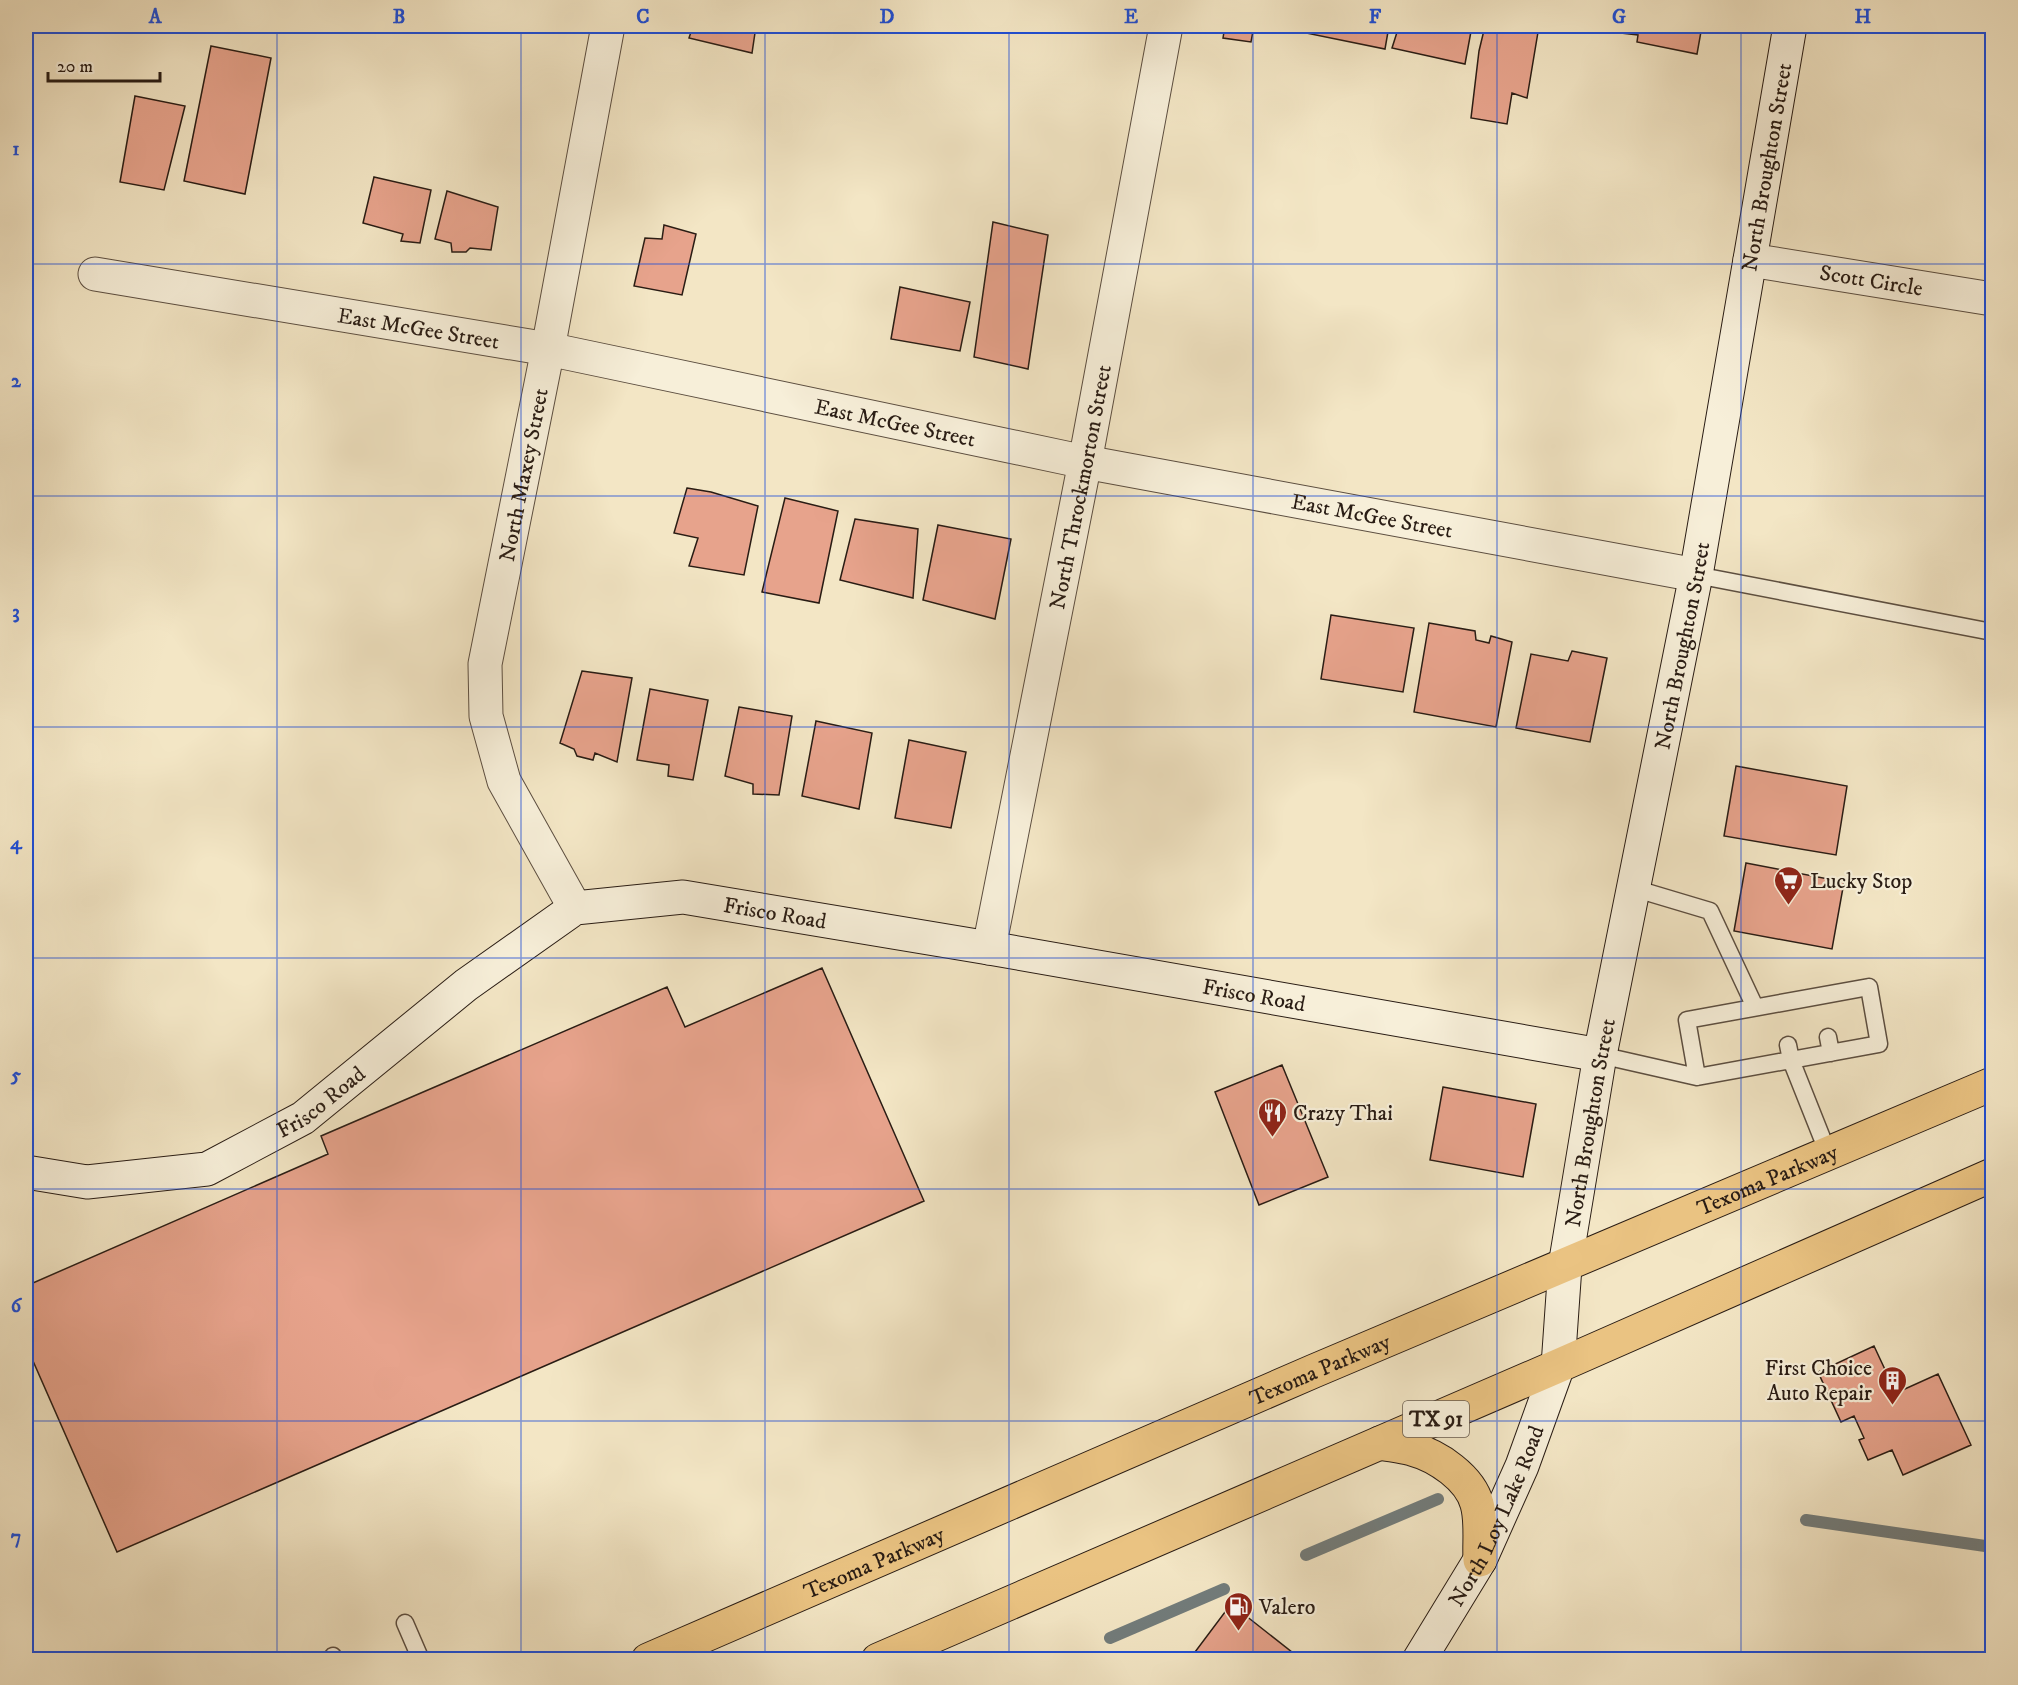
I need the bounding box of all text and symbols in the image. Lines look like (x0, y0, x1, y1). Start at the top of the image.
text: A (148, 5, 163, 30)
text: B (393, 5, 405, 30)
text: C (636, 5, 650, 30)
text: D (880, 5, 895, 30)
text: E (1124, 5, 1138, 30)
text: F (1369, 5, 1382, 30)
text: G (1612, 5, 1626, 30)
text: H (1855, 5, 1872, 30)
scale bar (48, 45, 160, 83)
text: 20 m (57, 56, 93, 78)
street label: North Broughton Street (1736, 61, 1798, 274)
text: 1 (12, 137, 20, 162)
street label: Scott Circle (1818, 259, 1925, 303)
street label: East McGee Street (335, 302, 501, 356)
street label: North Throckmorton Street (1044, 363, 1118, 612)
text: 2 (11, 369, 22, 394)
street label: North Maxey Street (494, 386, 555, 564)
street label: East McGee Street (812, 393, 978, 454)
street label: East McGee Street (1289, 488, 1455, 545)
street label: North Broughton Street (1649, 540, 1716, 752)
text: 3 (12, 600, 20, 625)
text: 4 (10, 831, 23, 856)
supermarket icon: Lucky Stop (1773, 864, 1805, 906)
place label: Lucky Stop (1810, 868, 1912, 895)
street label: Frisco Road (721, 892, 828, 936)
street label: Frisco Road (1200, 974, 1308, 1018)
street label: North Broughton Street (1560, 1016, 1622, 1229)
street label: Frisco Road (272, 1061, 371, 1145)
text: 5 (10, 1063, 21, 1088)
restaurant icon: Crazy Thai (1256, 1096, 1288, 1138)
place label: Crazy Thai (1293, 1100, 1393, 1127)
street label: Texoma Parkway (1693, 1139, 1843, 1222)
text: 6 (11, 1294, 23, 1319)
street label: Texoma Parkway (1246, 1328, 1395, 1412)
place label: First Choice Auto Repair (1765, 1355, 1873, 1407)
building icon: First Choice Auto Repair (1877, 1364, 1909, 1406)
road number: TX 91 (1403, 1401, 1469, 1437)
street label: North Loy Lake Road (1443, 1422, 1550, 1612)
street label: Texoma Parkway (800, 1521, 949, 1606)
text: 7 (11, 1525, 21, 1550)
fuel station icon: Valero (1222, 1590, 1254, 1632)
place label: Valero (1258, 1594, 1315, 1621)

